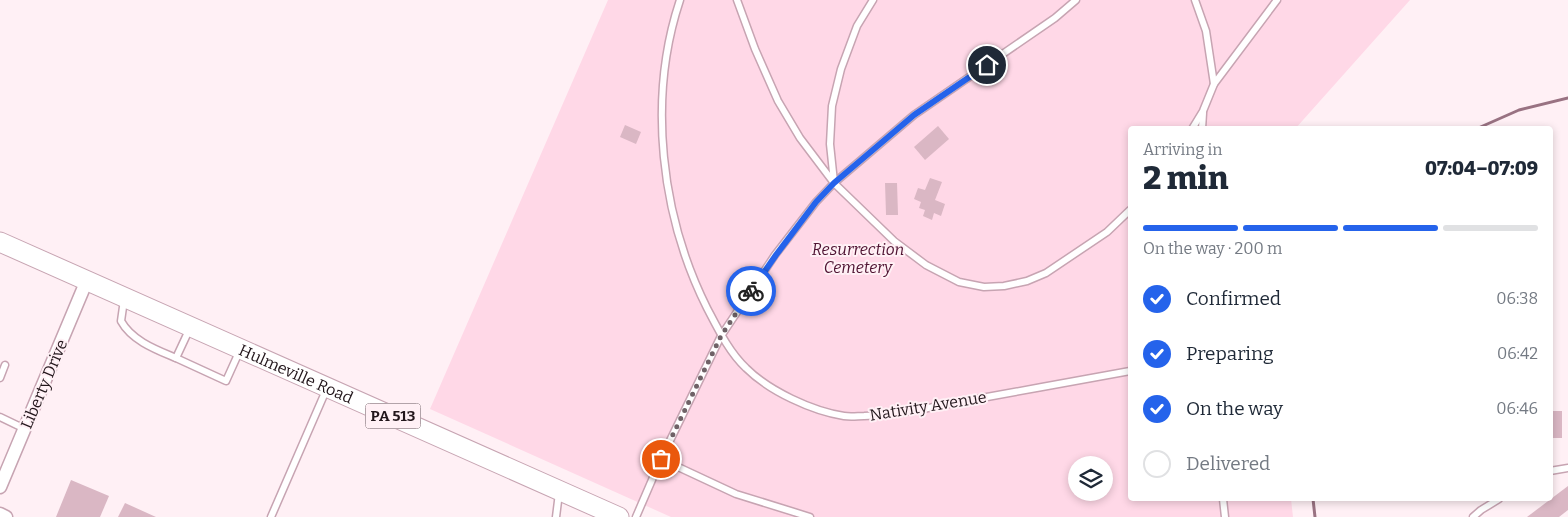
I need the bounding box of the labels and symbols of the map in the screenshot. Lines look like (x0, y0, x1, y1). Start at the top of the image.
pin (966, 44, 1008, 86)
park label: Resurrection Cemetery (812, 240, 904, 277)
courier (726, 266, 776, 316)
street label: Liberty Drive (17, 336, 71, 432)
street label: Hulmeville Road (236, 340, 357, 407)
street label: Nativity Avenue (868, 387, 988, 425)
road number: PA 513 (366, 404, 420, 428)
pin (640, 438, 682, 480)

